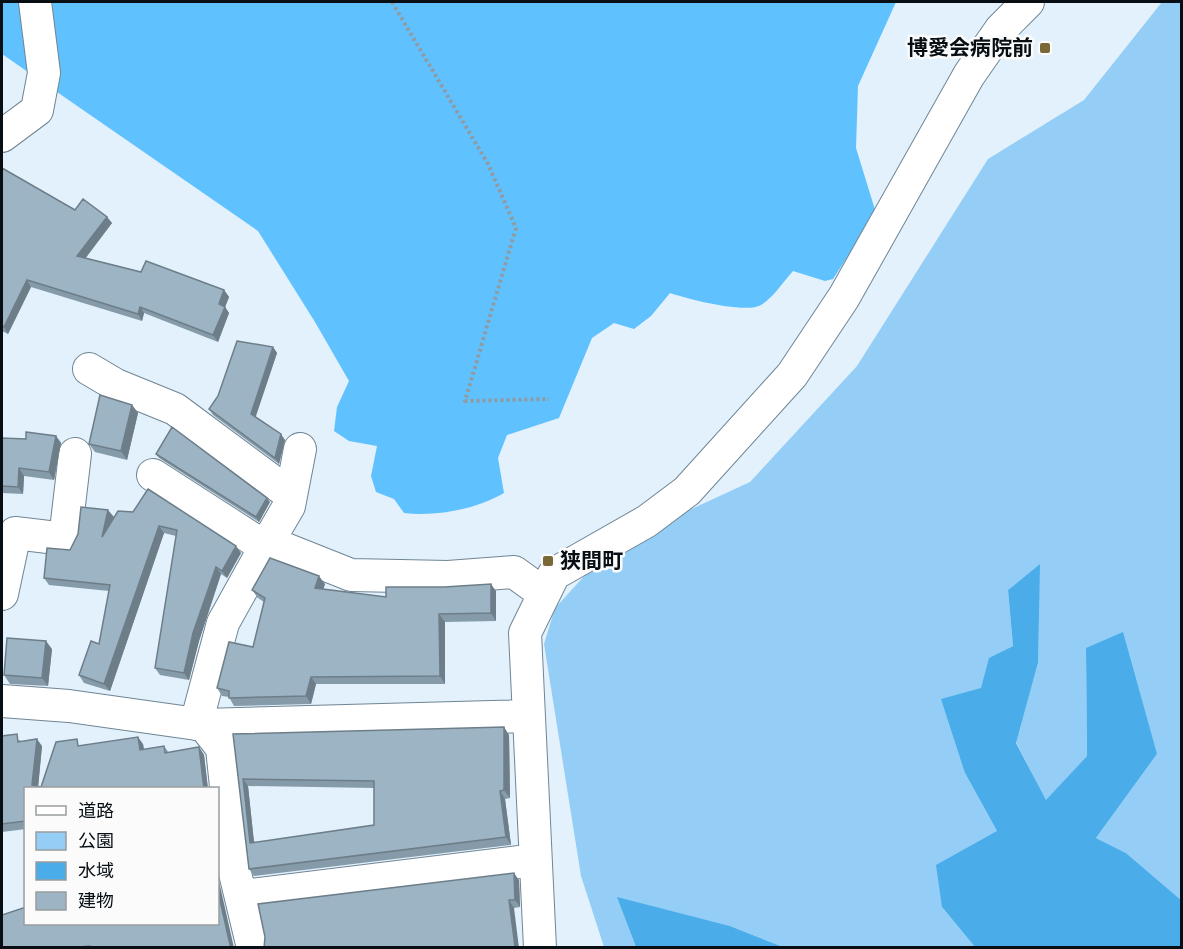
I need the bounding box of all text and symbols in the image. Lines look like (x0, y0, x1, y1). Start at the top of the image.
place label: 博愛会病院前 (907, 35, 1033, 60)
marker: 博愛会病院前 (1038, 41, 1052, 55)
place label: 狭間町 (560, 548, 623, 573)
marker: 狭間町 (541, 554, 555, 568)
legend (24, 787, 219, 925)
text: 道路 (78, 800, 114, 822)
text: 公園 (78, 830, 114, 852)
text: 水域 (78, 860, 114, 882)
text: 建物 (78, 890, 114, 912)

